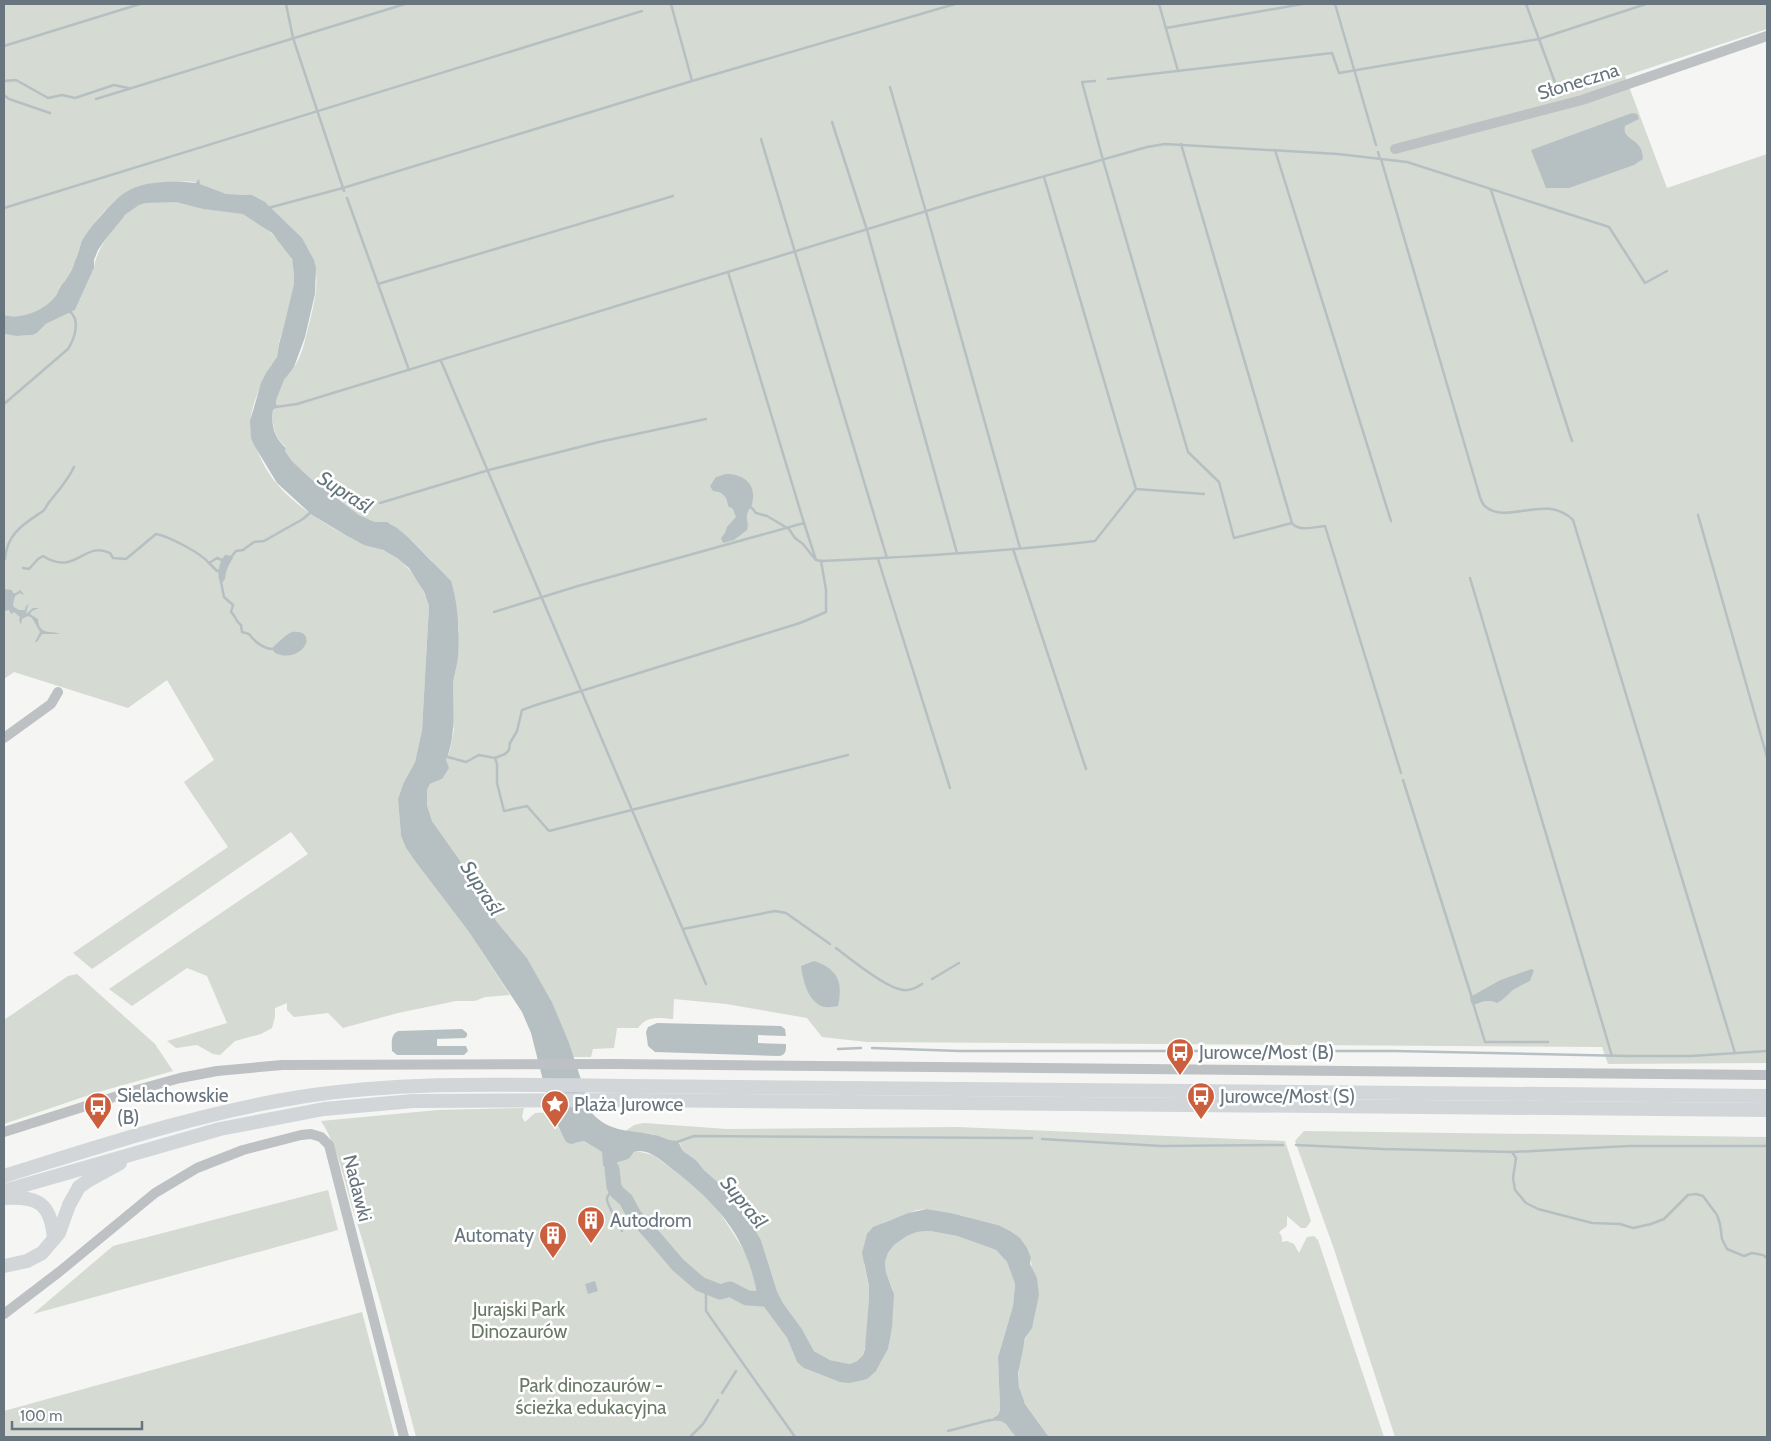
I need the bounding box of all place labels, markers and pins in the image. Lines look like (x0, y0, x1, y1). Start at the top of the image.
bus stop icon: Jurowce/Most (B) (1165, 1037, 1195, 1076)
place label: Jurowce/Most (B) (1198, 1041, 1334, 1064)
bus stop icon: Jurowce/Most (S) (1186, 1081, 1216, 1120)
place label: Sielachowskie (B) (117, 1084, 229, 1129)
place label: Jurowce/Most (S) (1219, 1085, 1355, 1108)
place icon: Plaża Jurowce (540, 1089, 570, 1128)
bus stop icon: Sielachowskie (B) (83, 1091, 113, 1130)
place label: Plaża Jurowce (574, 1093, 684, 1116)
building icon: Autodrom (576, 1205, 606, 1244)
place label: Autodrom (610, 1209, 692, 1232)
building icon: Automaty (538, 1220, 568, 1259)
place label: Automaty (454, 1224, 534, 1247)

